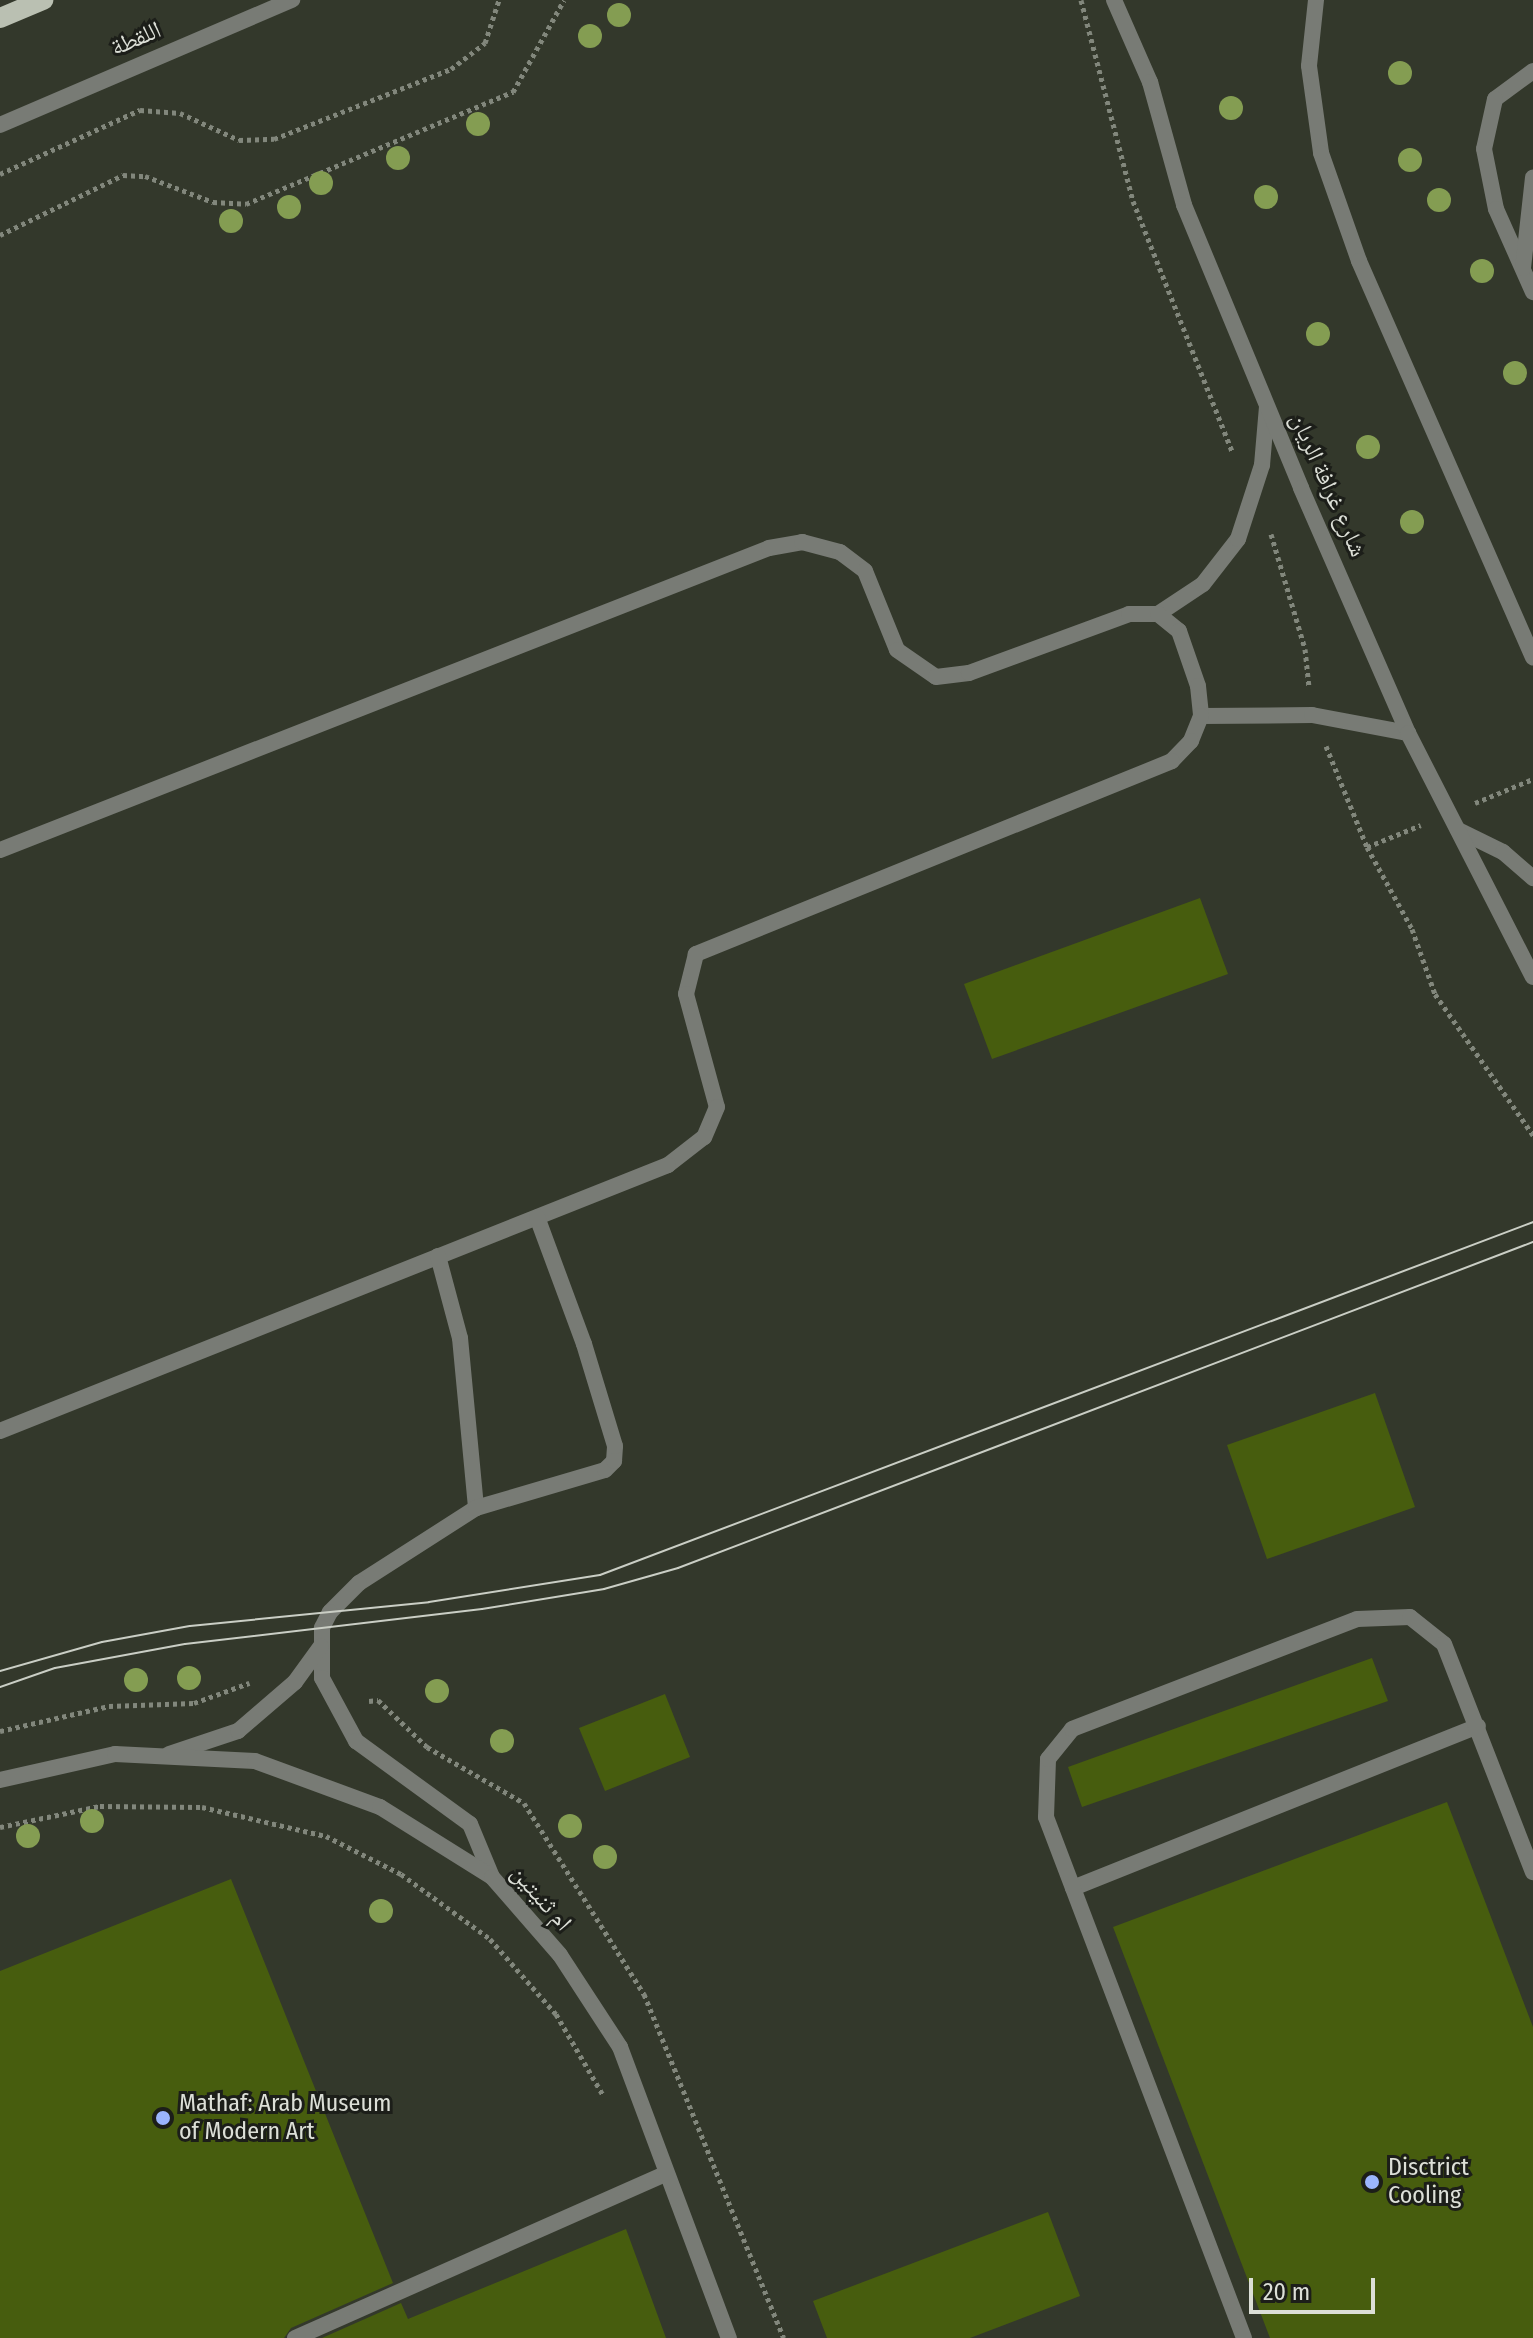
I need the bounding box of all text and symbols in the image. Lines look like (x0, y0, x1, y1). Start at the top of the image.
street label: اللقطة (106, 16, 166, 62)
street label: شارع غرافة الريان (1283, 409, 1373, 561)
street label: ام ثنيتين (504, 1859, 578, 1937)
place label: Mathaf: Arab Museum of Modern Art (179, 2090, 391, 2146)
marker: Mathaf: Arab Museum of Modern Art (154, 2109, 172, 2127)
place label: Disctrict Cooling (1388, 2154, 1469, 2210)
marker: Disctrict Cooling (1363, 2173, 1381, 2191)
scale bar (1253, 2262, 1379, 2312)
text: 20 m (1263, 2278, 1310, 2306)

